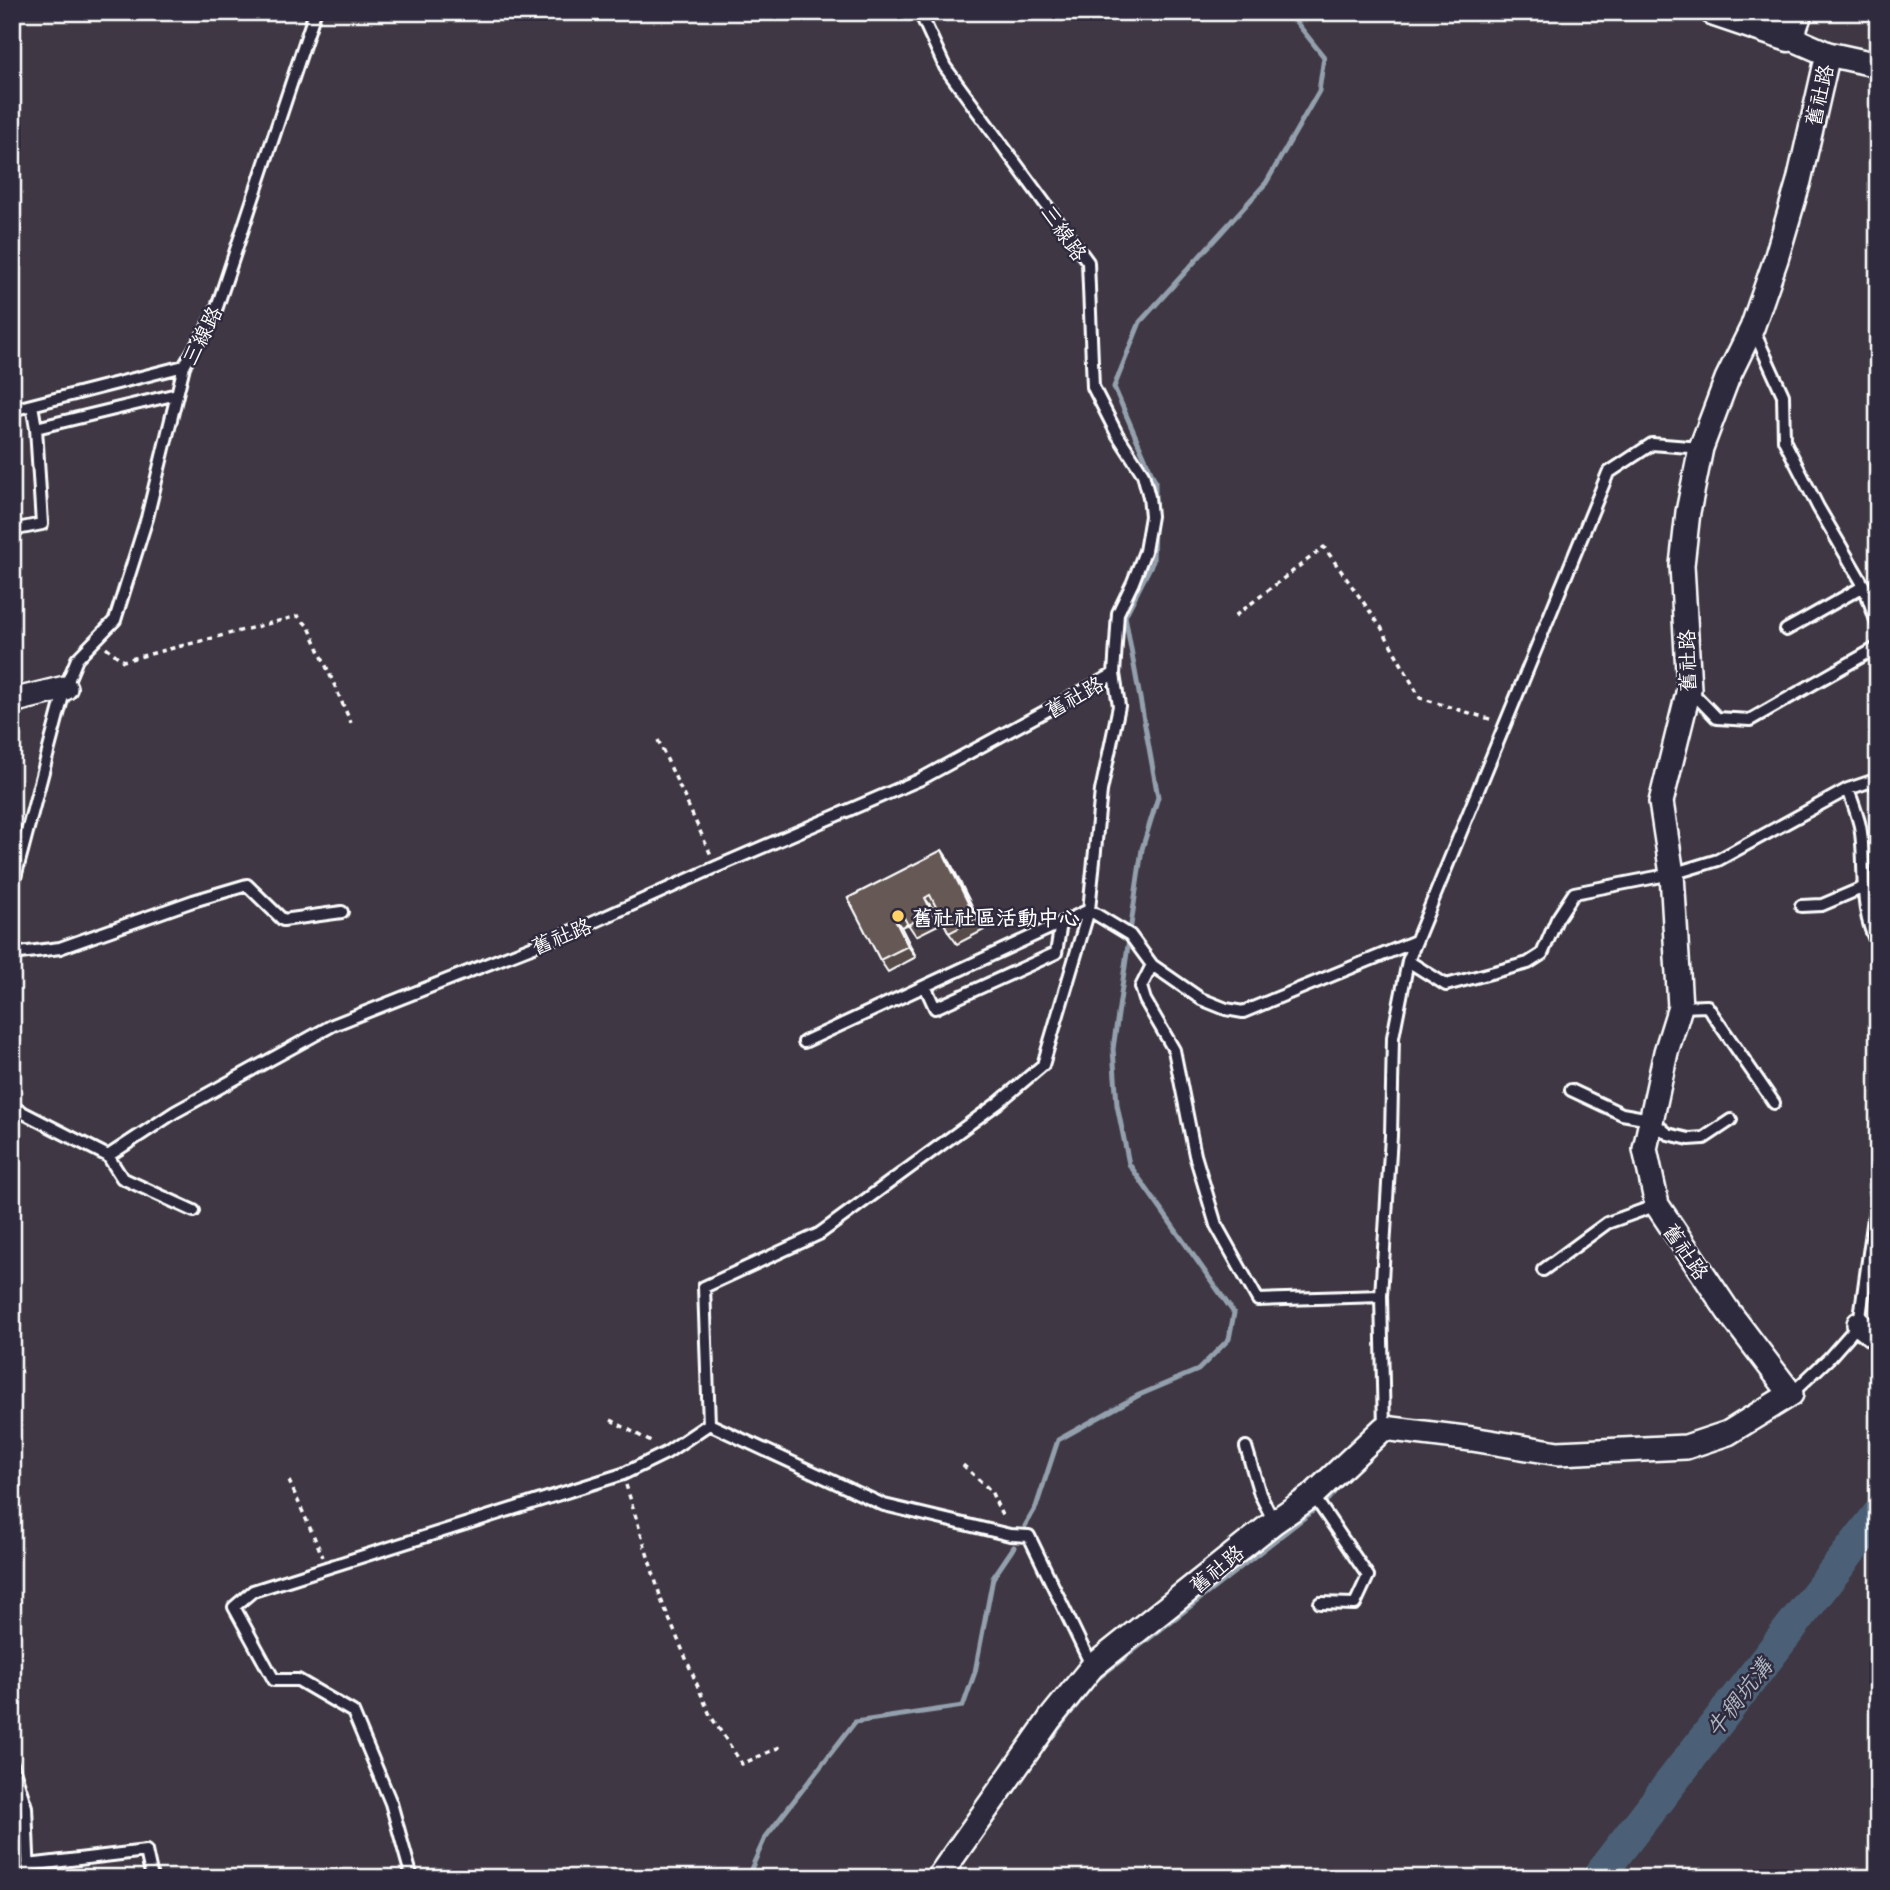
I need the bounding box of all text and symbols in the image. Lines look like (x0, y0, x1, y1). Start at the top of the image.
street label: 舊社路 (1798, 61, 1838, 129)
street label: 三線路 (1036, 198, 1094, 266)
street label: 三線路 (175, 301, 227, 369)
street label: 舊社路 (1672, 629, 1700, 693)
street label: 舊社路 (1040, 669, 1108, 723)
place label: 舊社社區活動中心 (912, 903, 1080, 930)
marker: 舊社社區活動中心 (890, 908, 906, 924)
street label: 舊社路 (527, 911, 595, 959)
street label: 舊社路 (1658, 1217, 1716, 1285)
street label: 舊社路 (1183, 1538, 1249, 1598)
water label: 牛稠坑溝 (1698, 1650, 1779, 1742)

